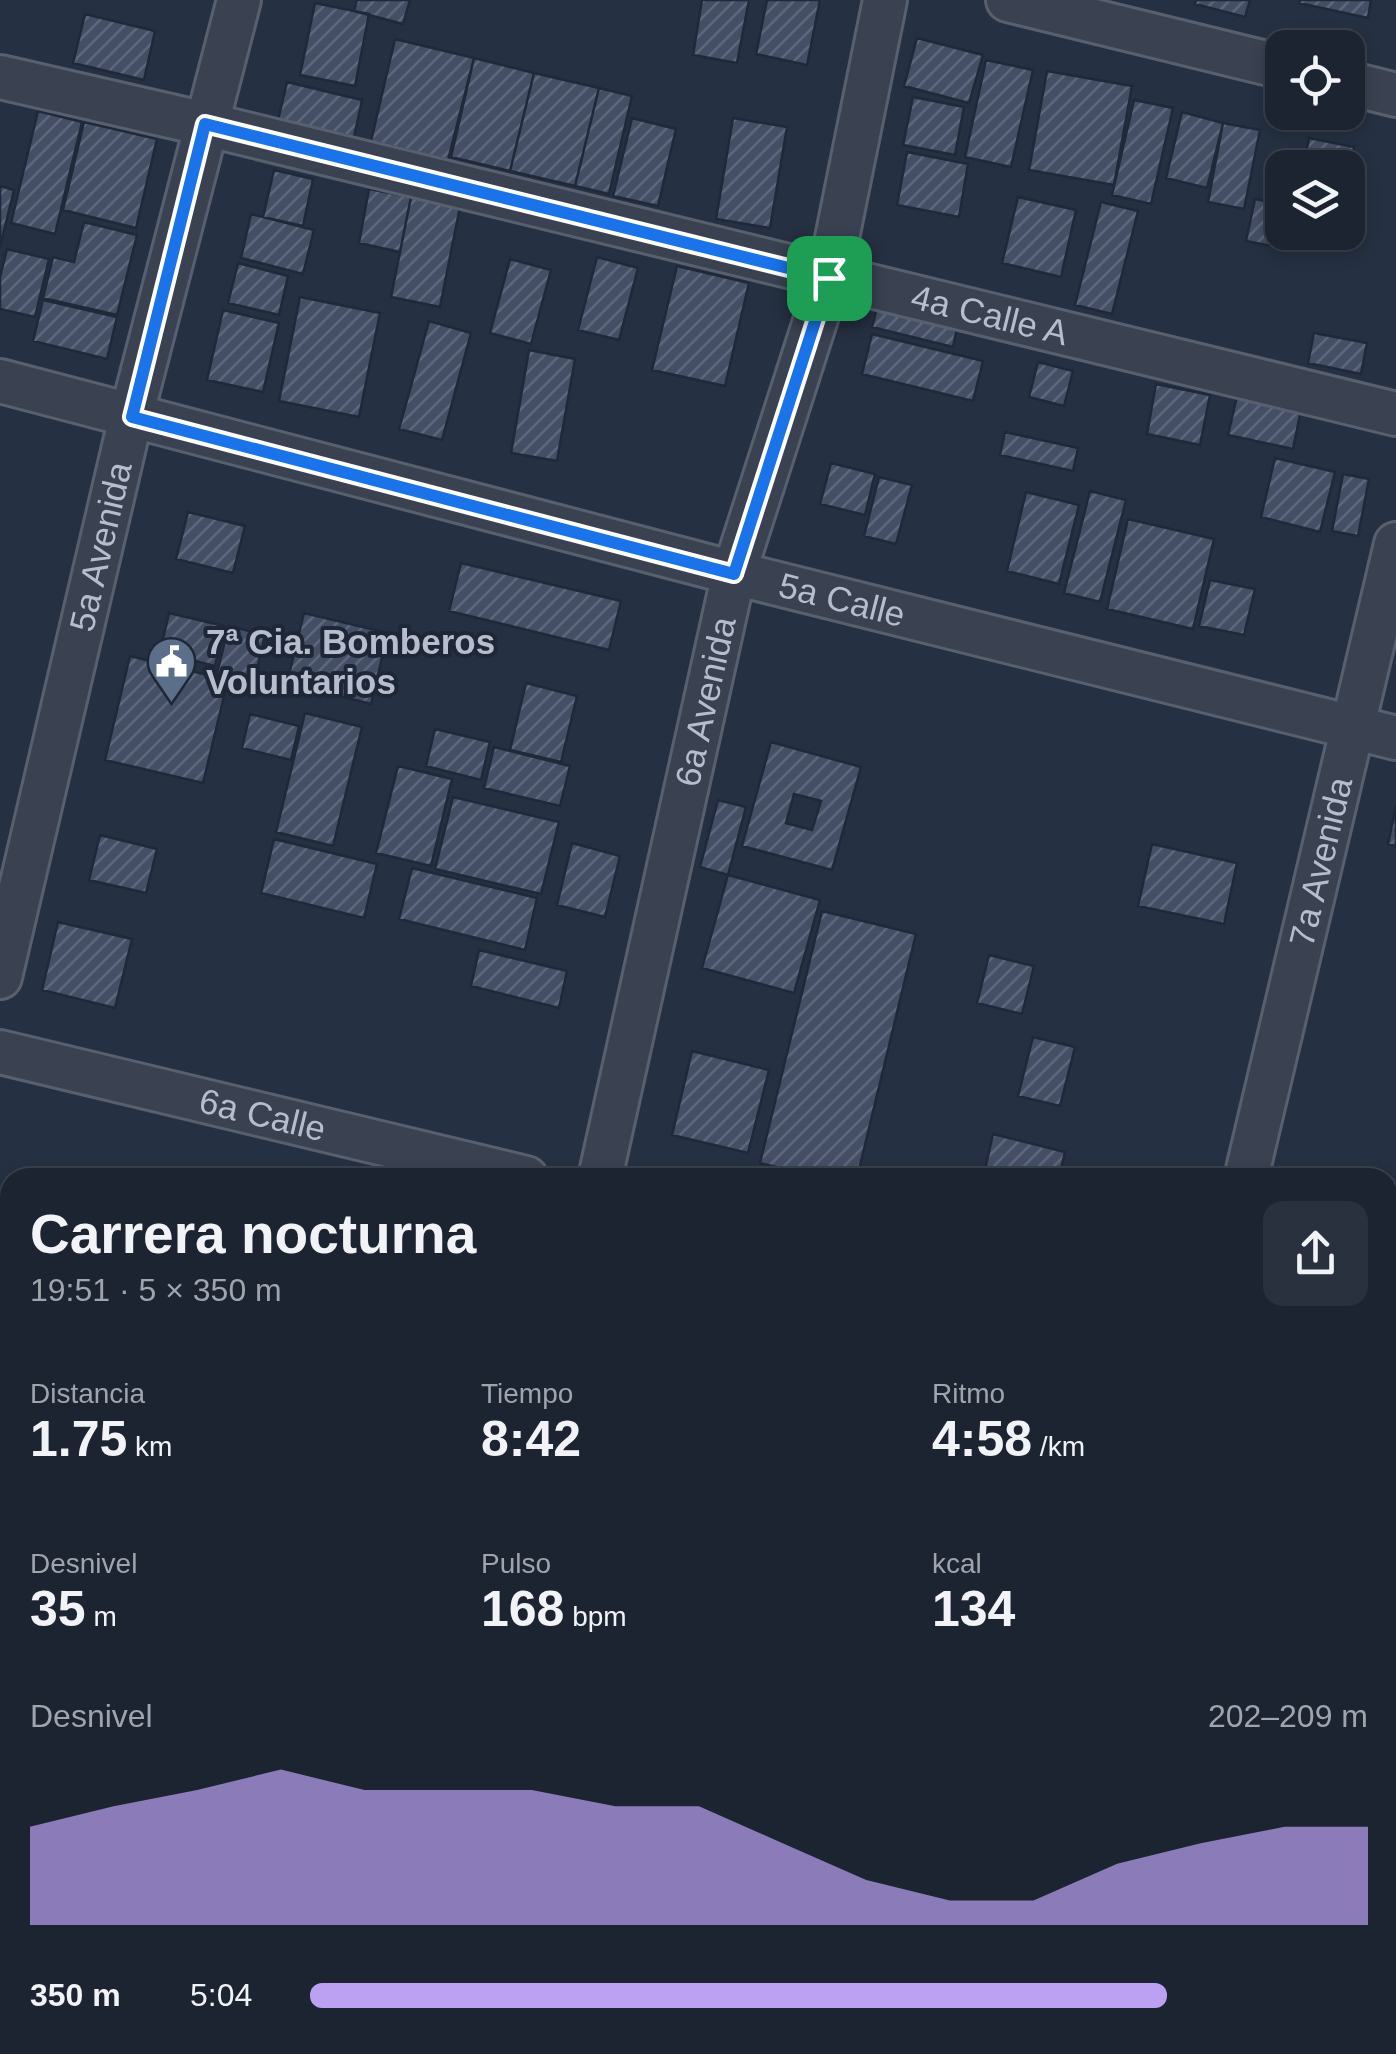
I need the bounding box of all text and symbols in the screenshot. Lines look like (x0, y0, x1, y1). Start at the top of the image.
map controls (1265, 30, 1365, 250)
button: locate (1265, 30, 1365, 130)
button: layers (1265, 150, 1365, 250)
pin (787, 236, 872, 321)
icon: arrive (802, 251, 857, 306)
street label: 4a Calle A (908, 277, 1073, 353)
street label: 5a Avenida (62, 458, 139, 635)
street label: 5a Calle (775, 565, 909, 634)
street label: 6a Avenida (667, 612, 743, 790)
place label: 7ª Cia. Bomberos Voluntarios (206, 622, 495, 701)
public building icon: 7ª Cia. Bomberos Voluntarios (145, 636, 197, 704)
street label: 7a Avenida (1281, 773, 1359, 950)
street label: 6a Calle (196, 1080, 330, 1148)
button: share (1263, 1201, 1368, 1306)
text: Carrera nocturna (30, 1203, 476, 1265)
text: 19:51 · 5 × 350 m (30, 1272, 282, 1308)
text: Distancia (30, 1378, 145, 1409)
text: Tiempo (481, 1378, 573, 1409)
text: Ritmo (932, 1378, 1005, 1409)
text: 1.75 (30, 1411, 127, 1467)
text: 8:42 (481, 1411, 581, 1467)
text: 4:58 (932, 1411, 1032, 1467)
text: km (127, 1431, 172, 1462)
text: /km (1032, 1431, 1085, 1462)
text: Desnivel (30, 1548, 137, 1579)
text: Pulso (481, 1548, 551, 1579)
text: kcal (932, 1548, 982, 1579)
text: 35 (30, 1581, 86, 1637)
text: 168 (481, 1581, 564, 1637)
text: 134 (932, 1581, 1015, 1637)
text: m (86, 1601, 117, 1632)
text: bpm (564, 1601, 627, 1632)
text: Desnivel (30, 1698, 153, 1734)
text: 202–209 m (1208, 1698, 1368, 1734)
text: 350 m (30, 1977, 121, 2013)
text: 5:04 (190, 1977, 252, 2013)

